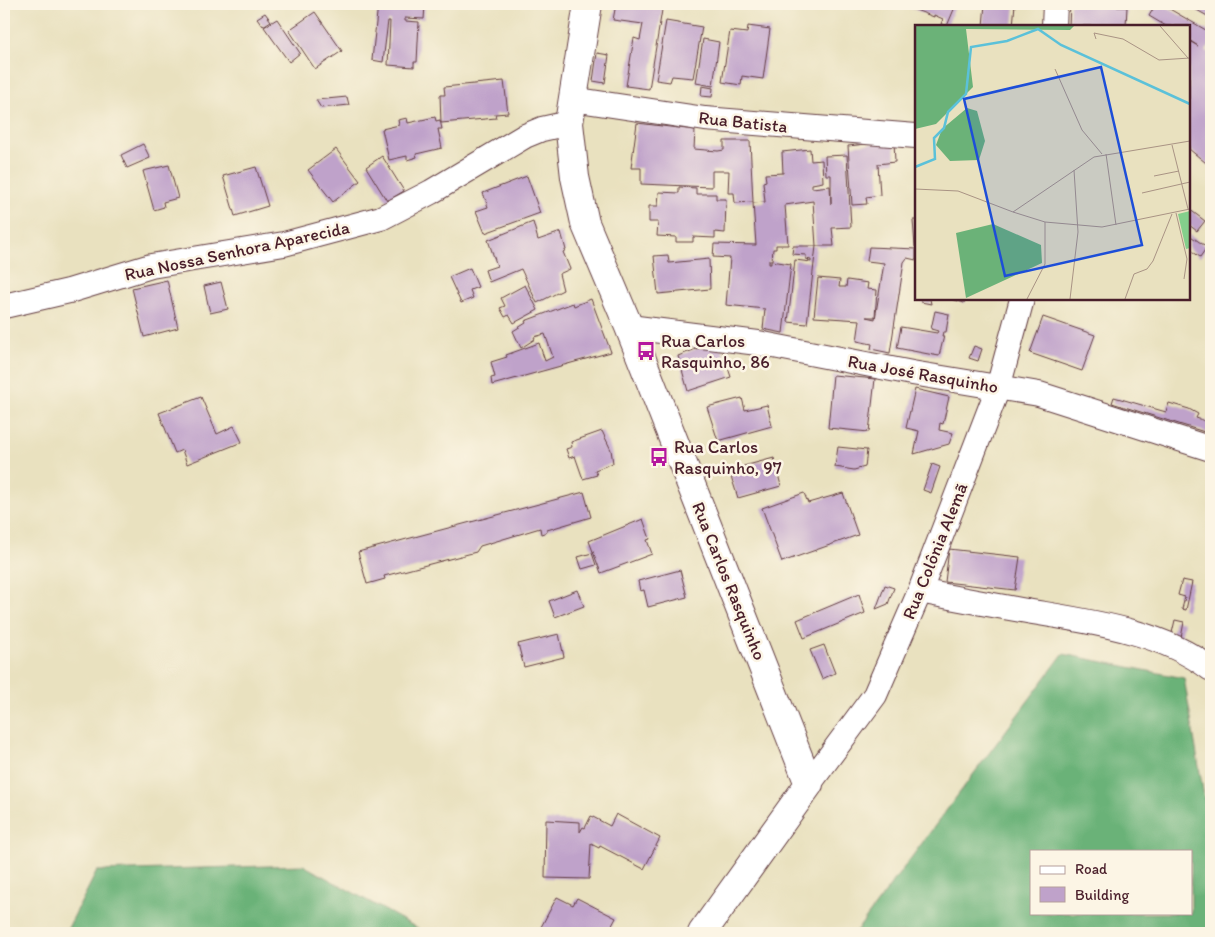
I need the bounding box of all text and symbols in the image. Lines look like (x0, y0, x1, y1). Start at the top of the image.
inset map (915, 25, 1190, 300)
street label: Rua Batista (697, 106, 789, 138)
street label: Rua Nossa Senhora Aparecida (122, 216, 352, 286)
place label: Rua Carlos Rasquinho, 86 (661, 330, 770, 373)
bus stop icon: Rua Carlos Rasquinho, 86 (635, 340, 657, 362)
street label: Rua José Rasquinho (846, 350, 1000, 398)
place label: Rua Carlos Rasquinho, 97 (674, 436, 782, 479)
bus stop icon: Rua Carlos Rasquinho, 97 (648, 446, 670, 468)
street label: Rua Colônia Alemã (898, 479, 973, 623)
street label: Rua Carlos Rasquinho (687, 499, 771, 663)
legend (1030, 850, 1192, 914)
text: Road (1075, 860, 1108, 878)
text: Building (1075, 886, 1129, 904)

